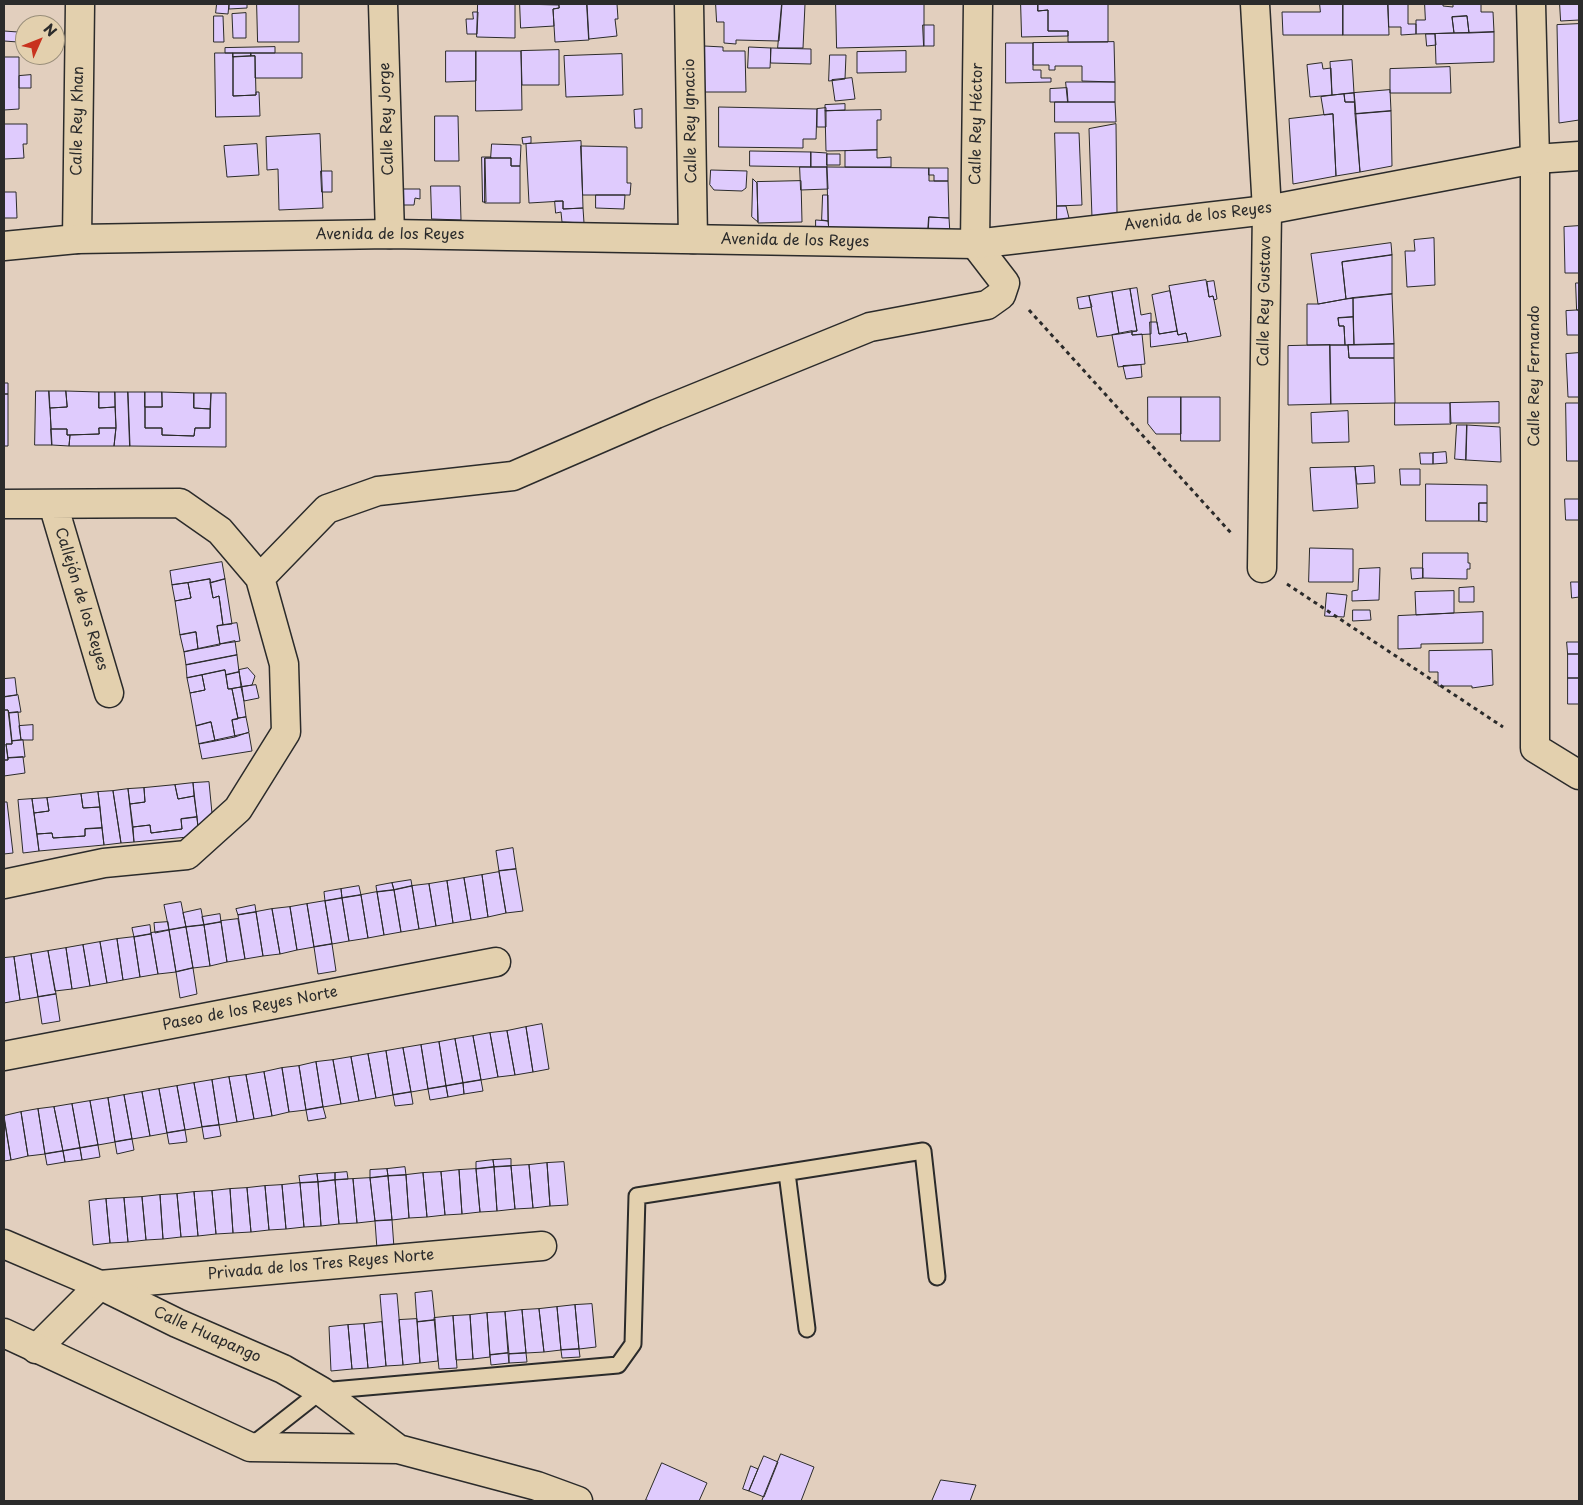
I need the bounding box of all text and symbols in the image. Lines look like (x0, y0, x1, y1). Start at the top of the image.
north arrow (15, 15, 65, 65)
text: N (39, 19, 62, 41)
street label: Calle Rey Ignacio (681, 58, 701, 184)
street label: Calle Rey Jorge (376, 62, 398, 176)
street label: Calle Rey Héctor (967, 63, 987, 185)
street label: Calle Rey Khan (68, 66, 88, 176)
street label: Avenida de los Reyes (1123, 199, 1273, 235)
street label: Avenida de los Reyes (316, 226, 464, 244)
street label: Avenida de los Reyes (721, 231, 869, 251)
street label: Calle Rey Gustavo (1255, 235, 1275, 367)
street label: Calle Rey Fernando (1526, 305, 1544, 447)
street label: Callejón de los Reyes (51, 525, 111, 673)
street label: Paseo de los Reyes Norte (161, 983, 339, 1035)
street label: Privada de los Tres Reyes Norte (207, 1246, 435, 1284)
street label: Calle Huapango (150, 1303, 264, 1367)

